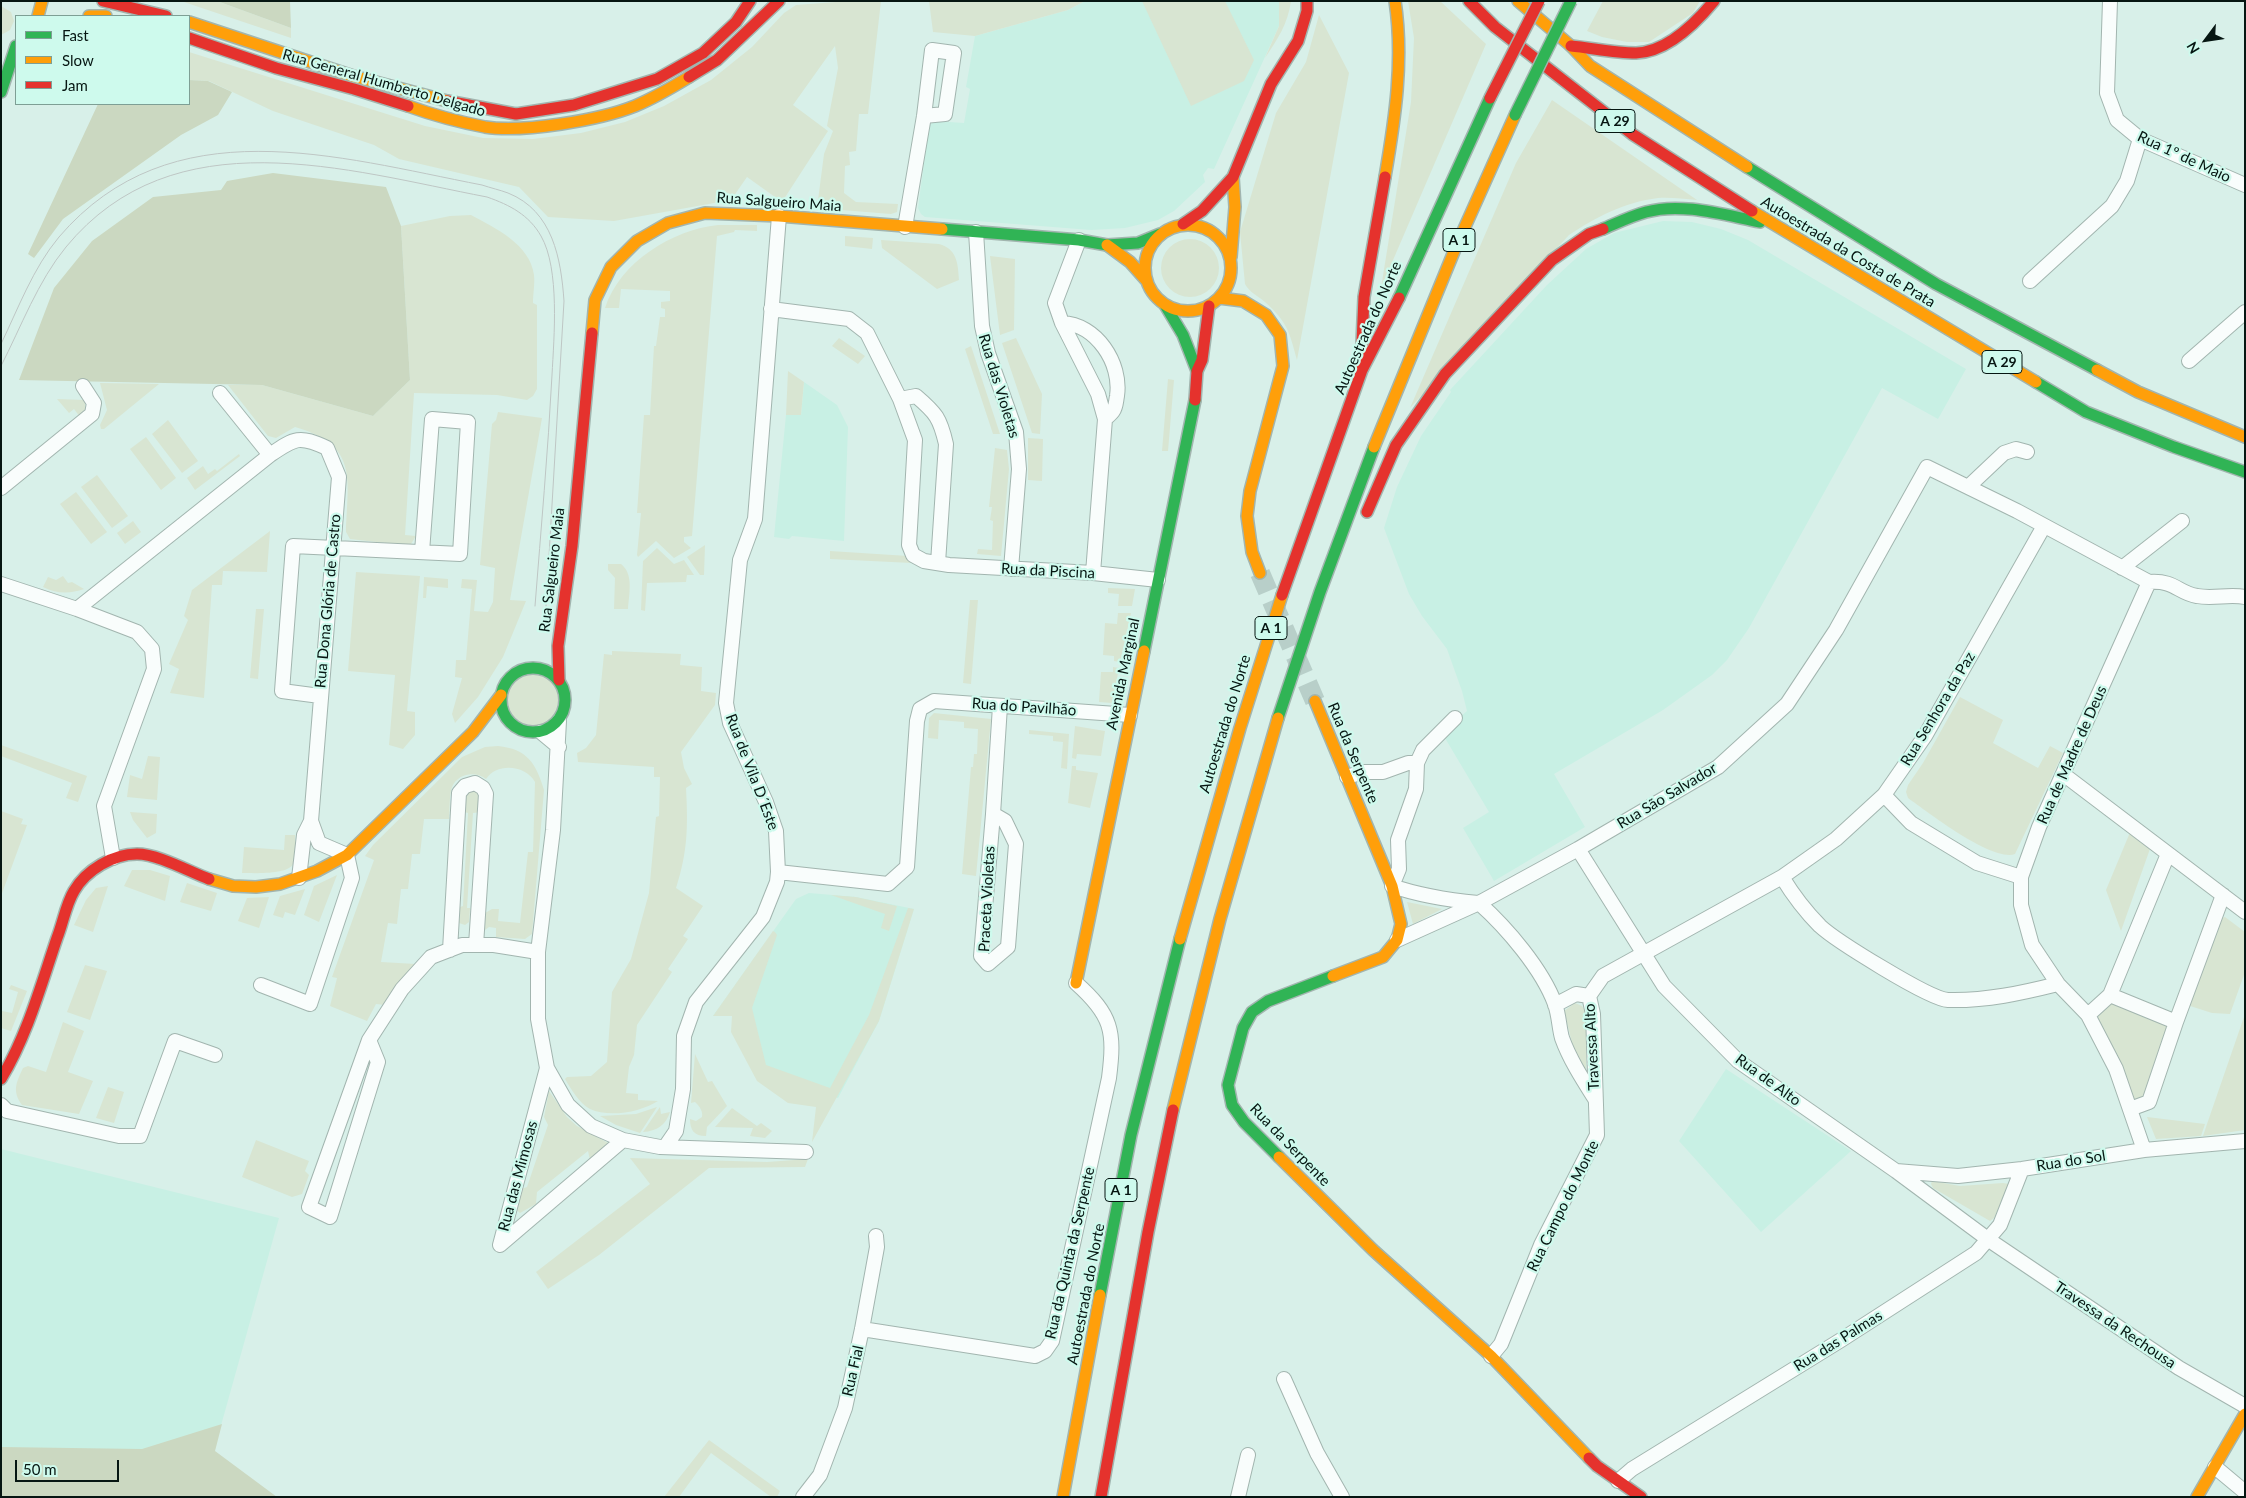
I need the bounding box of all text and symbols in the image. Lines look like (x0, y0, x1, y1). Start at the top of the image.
legend (15, 15, 190, 105)
north arrow (2181, 15, 2231, 65)
text: Fast (62, 26, 89, 44)
text: N (2183, 39, 2203, 57)
street label: Rua General Humberto Delgado (280, 45, 488, 121)
text: Slow (62, 51, 94, 69)
text: Jam (62, 76, 88, 94)
road number: A 29 (1595, 110, 1635, 132)
street label: Rua 1º de Maio (2135, 128, 2233, 186)
street label: Rua Salgueiro Maia (716, 189, 842, 215)
street label: Autoestrada da Costa de Prata (1758, 193, 1938, 311)
road number: A 1 (1443, 228, 1475, 252)
street label: Autoestrada do Norte (1331, 259, 1405, 397)
street label: Rua das Violetas (975, 332, 1023, 440)
road number: A 29 (1982, 351, 2022, 374)
street label: Rua Salgueiro Maia (535, 507, 569, 633)
street label: Rua Dona Glória de Castro (311, 513, 345, 689)
street label: Rua da Piscina (1001, 560, 1095, 582)
street label: Avenida Marginal (1102, 616, 1144, 732)
road number: A 1 (1255, 616, 1287, 640)
street label: Rua Senhora da Paz (1897, 649, 1979, 769)
street label: Autoestrada do Norte (1195, 653, 1255, 795)
street label: Rua de Madre de Deus (2033, 683, 2111, 827)
street label: Rua do Pavilhão (971, 694, 1077, 720)
street label: Rua da Serpente (1324, 700, 1382, 806)
street label: Rua de Vila D´Este (722, 711, 782, 833)
street label: Rua São Salvador (1614, 759, 1720, 833)
street label: Praceta Violetas (975, 845, 999, 953)
street label: Travessa Alto (1581, 1003, 1603, 1091)
street label: Rua de Alto (1732, 1050, 1804, 1110)
street label: Rua da Serpente (1246, 1100, 1334, 1190)
street label: Rua das Mimosas (495, 1119, 541, 1233)
street label: Rua Campo do Monte (1523, 1137, 1603, 1275)
street label: Rua do Sol (2035, 1147, 2107, 1175)
street label: Rua da Quinta da Serpente (1041, 1165, 1099, 1341)
road number: A 1 (1105, 1178, 1137, 1202)
street label: Autoestrada do Norte (1063, 1222, 1109, 1366)
street label: Travessa da Rechousa (2051, 1278, 2179, 1372)
street label: Rua das Palmas (1790, 1307, 1886, 1375)
street label: Rua Fial (838, 1344, 868, 1398)
scale bar (18, 1450, 121, 1482)
text: 50 m (23, 1460, 57, 1478)

